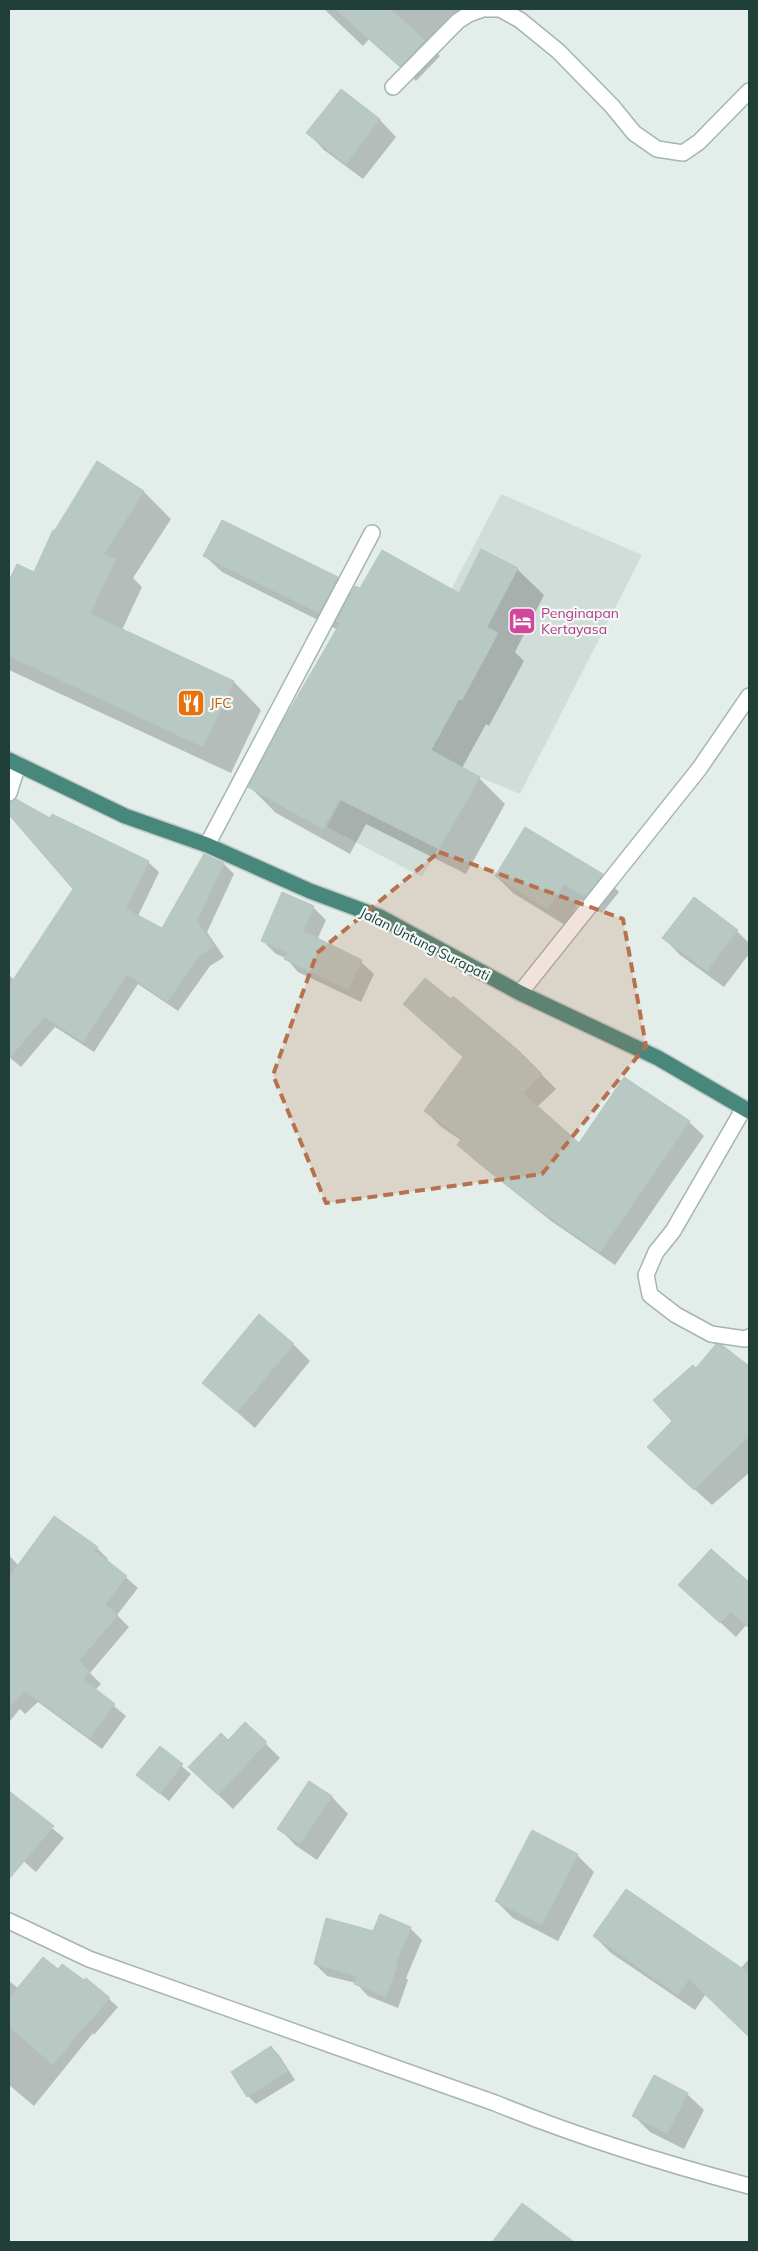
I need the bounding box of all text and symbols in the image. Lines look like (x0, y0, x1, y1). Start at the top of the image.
place label: Penginapan Kertayasa (541, 604, 619, 638)
hotel icon: Penginapan Kertayasa (507, 606, 537, 636)
restaurant icon: JFC (176, 688, 206, 718)
place label: JFC (210, 694, 232, 712)
street label: Jalan Untung Surapati (357, 903, 493, 985)

